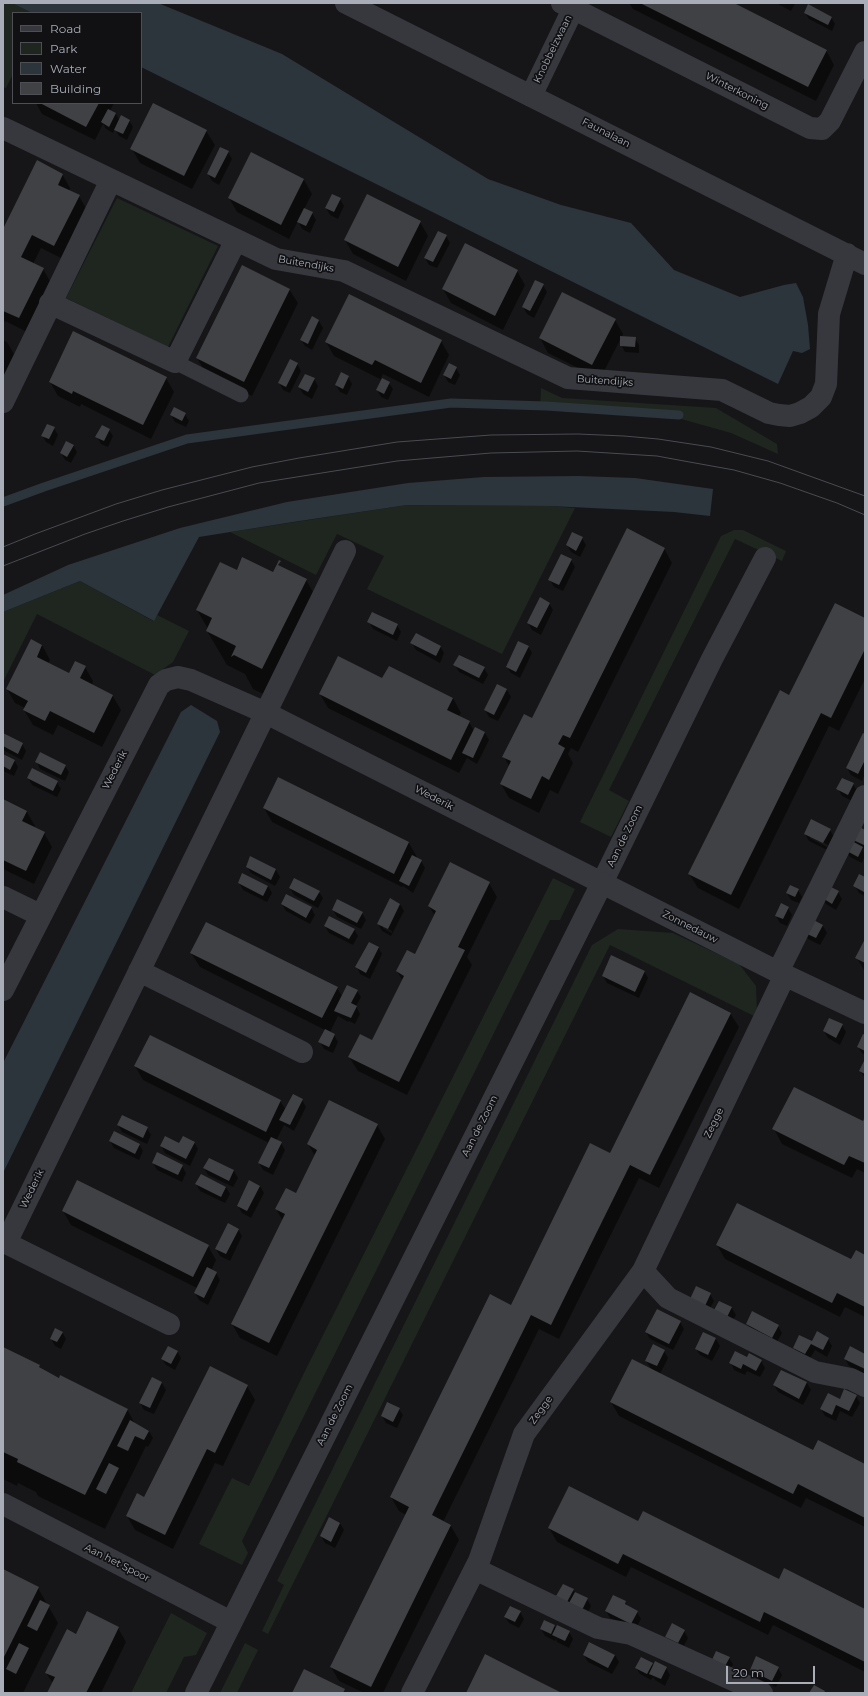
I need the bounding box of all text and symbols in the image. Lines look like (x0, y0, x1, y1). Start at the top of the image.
legend (12, 12, 142, 104)
street label: Knobbelzwaan (531, 13, 575, 85)
text: Road (50, 21, 81, 36)
text: Park (50, 41, 77, 56)
text: Water (50, 61, 86, 76)
street label: Winterkoning (703, 70, 771, 112)
text: Building (50, 81, 101, 96)
street label: Faunalaan (580, 116, 632, 150)
street label: Buitendijks (277, 253, 335, 275)
street label: Buitendijks (576, 373, 634, 389)
street label: Wederik (100, 749, 130, 791)
street label: Wederik (413, 783, 455, 813)
street label: Aan de Zoom (605, 803, 645, 869)
street label: Zonnedauw (660, 908, 720, 946)
street label: Aan de Zoom (459, 1093, 501, 1159)
street label: Zegge (702, 1106, 726, 1140)
street label: Wederik (17, 1167, 47, 1211)
street label: Aan de Zoom (314, 1382, 356, 1448)
street label: Zegge (527, 1393, 555, 1427)
street label: Aan het Spoor (82, 1541, 152, 1585)
scale bar (728, 1658, 817, 1684)
text: 20 m (733, 1665, 764, 1680)

